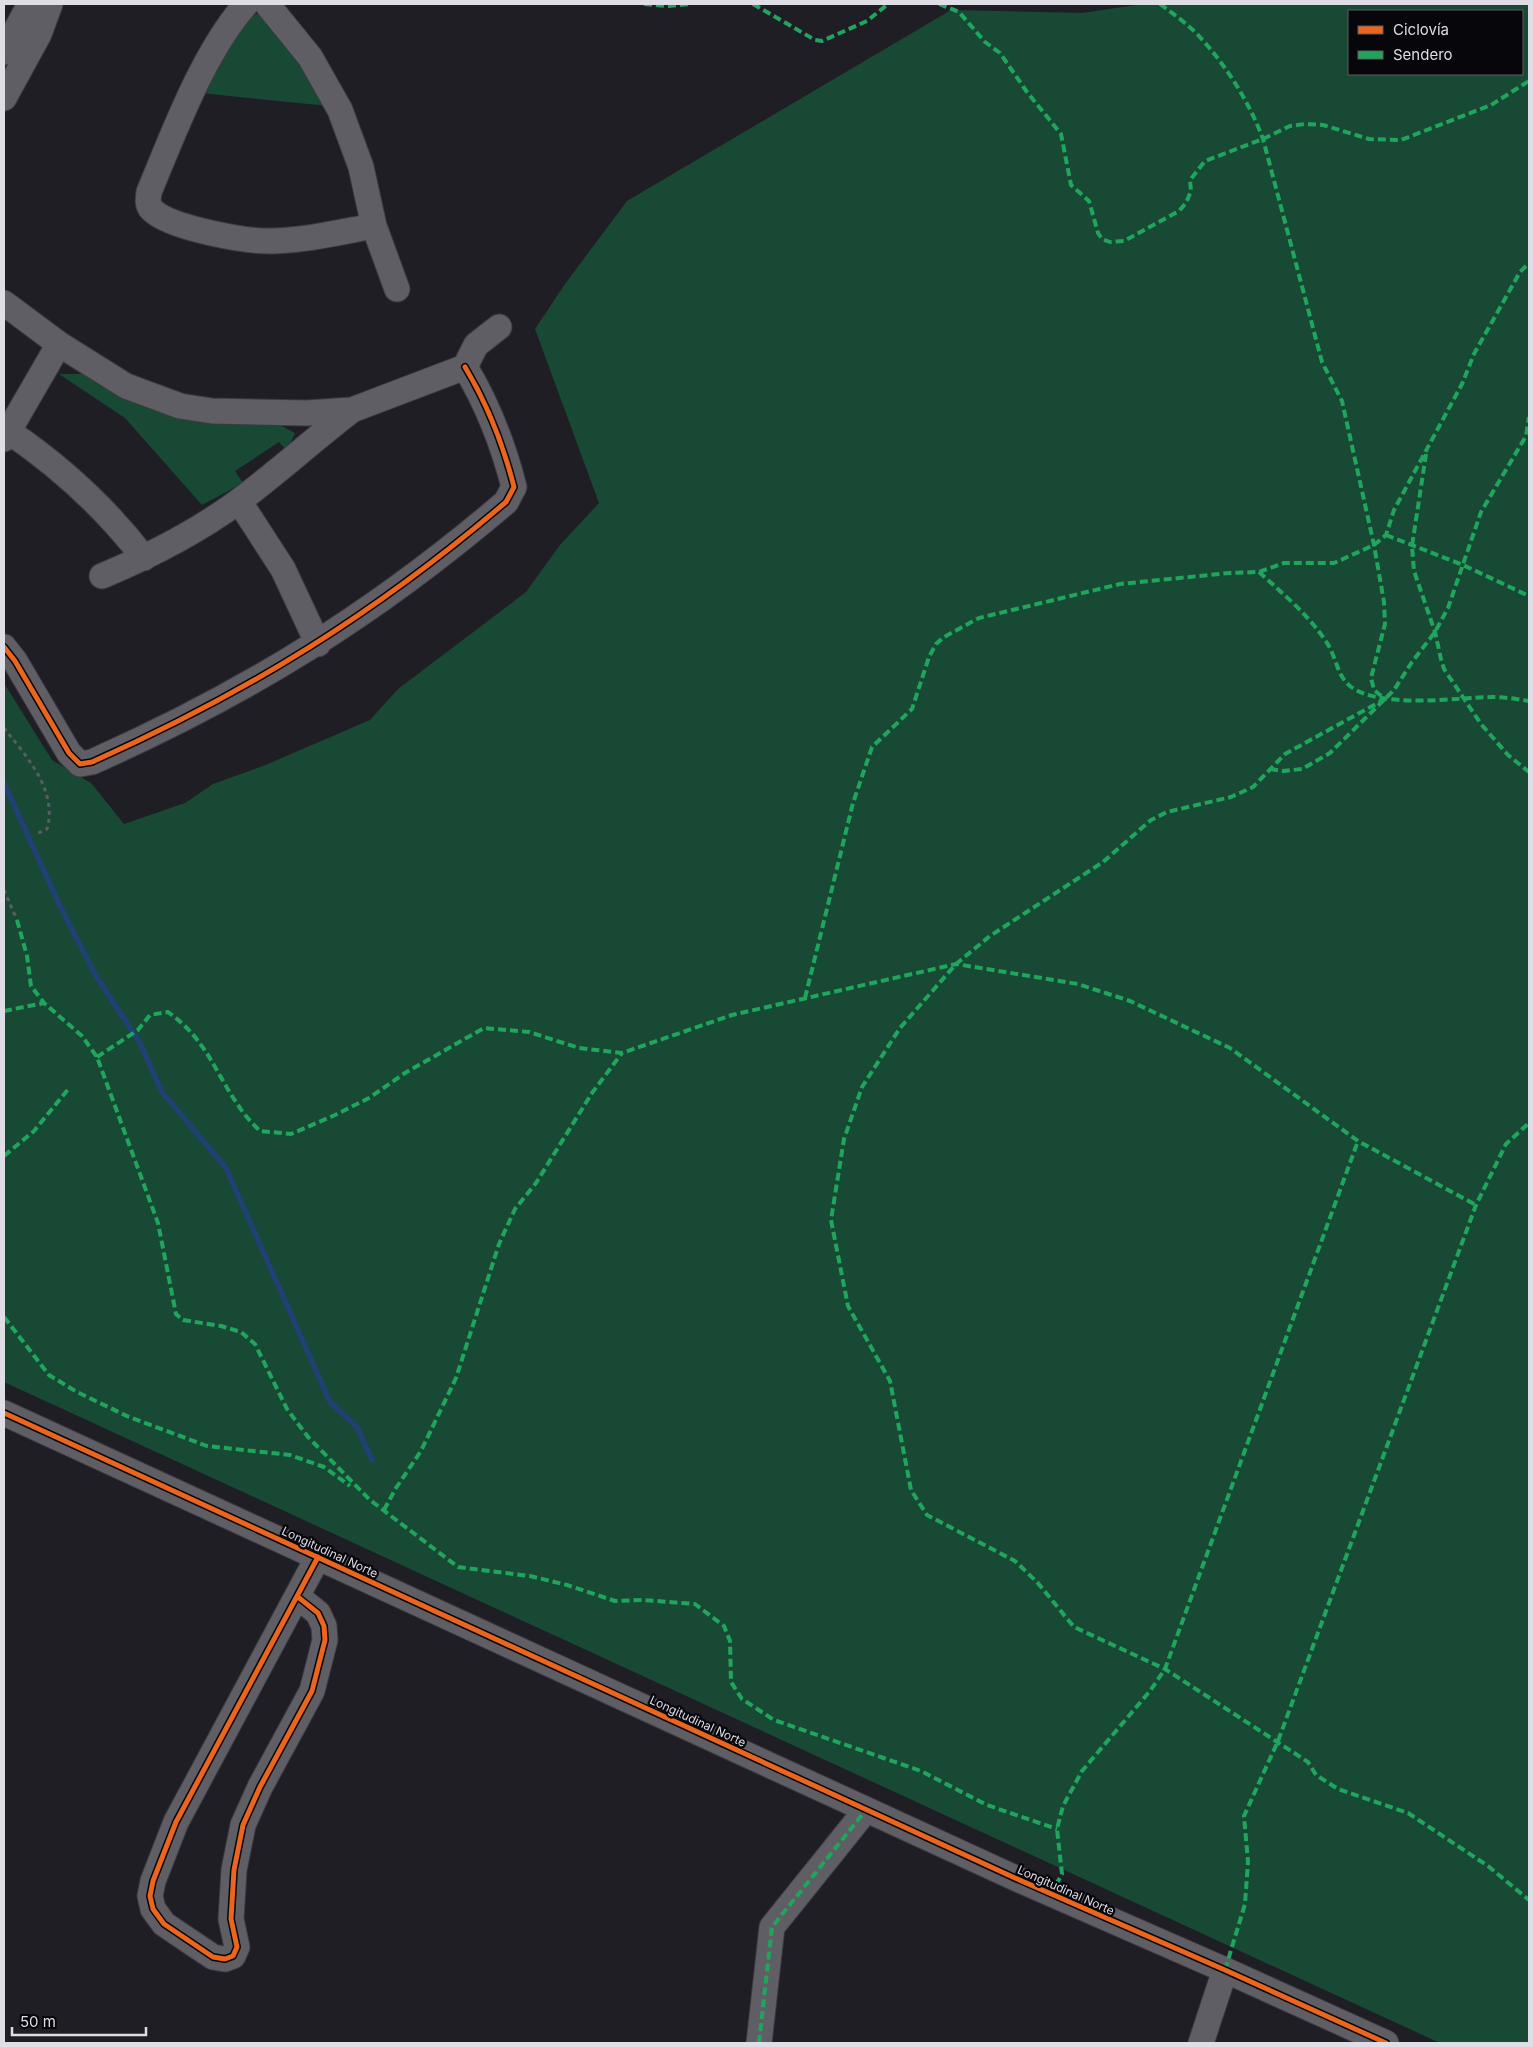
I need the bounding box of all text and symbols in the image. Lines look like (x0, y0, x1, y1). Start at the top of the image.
legend (1348, 10, 1523, 75)
text: Ciclovía (1393, 20, 1449, 39)
text: Sendero (1393, 45, 1453, 64)
street label: Longitudinal Norte (279, 1523, 381, 1581)
street label: Longitudinal Norte (647, 1692, 749, 1750)
street label: Longitudinal Norte (1015, 1862, 1117, 1918)
scale bar (12, 2004, 146, 2036)
text: 50 m (20, 2012, 56, 2031)

